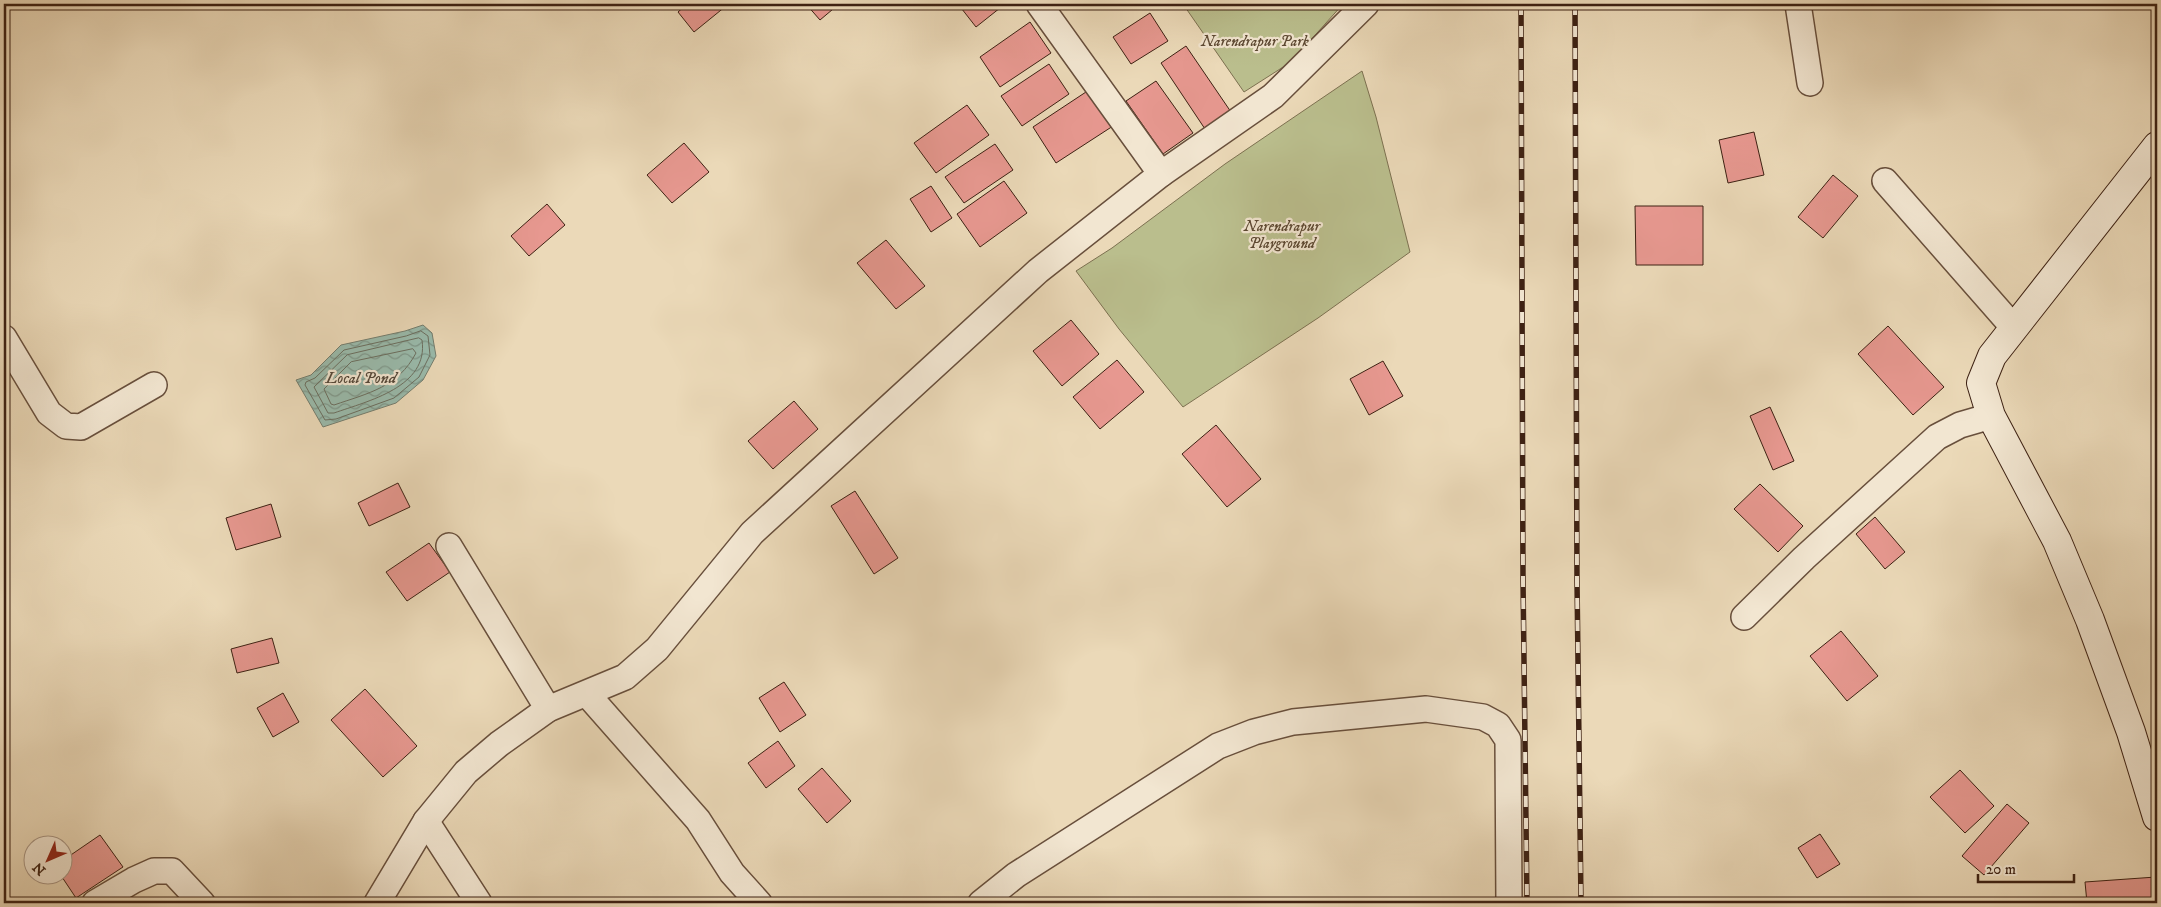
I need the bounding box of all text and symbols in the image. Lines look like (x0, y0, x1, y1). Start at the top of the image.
park label: Narendrapur Park (1200, 32, 1310, 51)
park label: Narendrapur Playground (1243, 217, 1322, 253)
water label: Local Pond (325, 368, 399, 388)
north arrow (22, 834, 72, 884)
scale bar (1978, 852, 2075, 884)
text: N (29, 858, 50, 879)
text: 20 m (1986, 860, 2016, 879)

